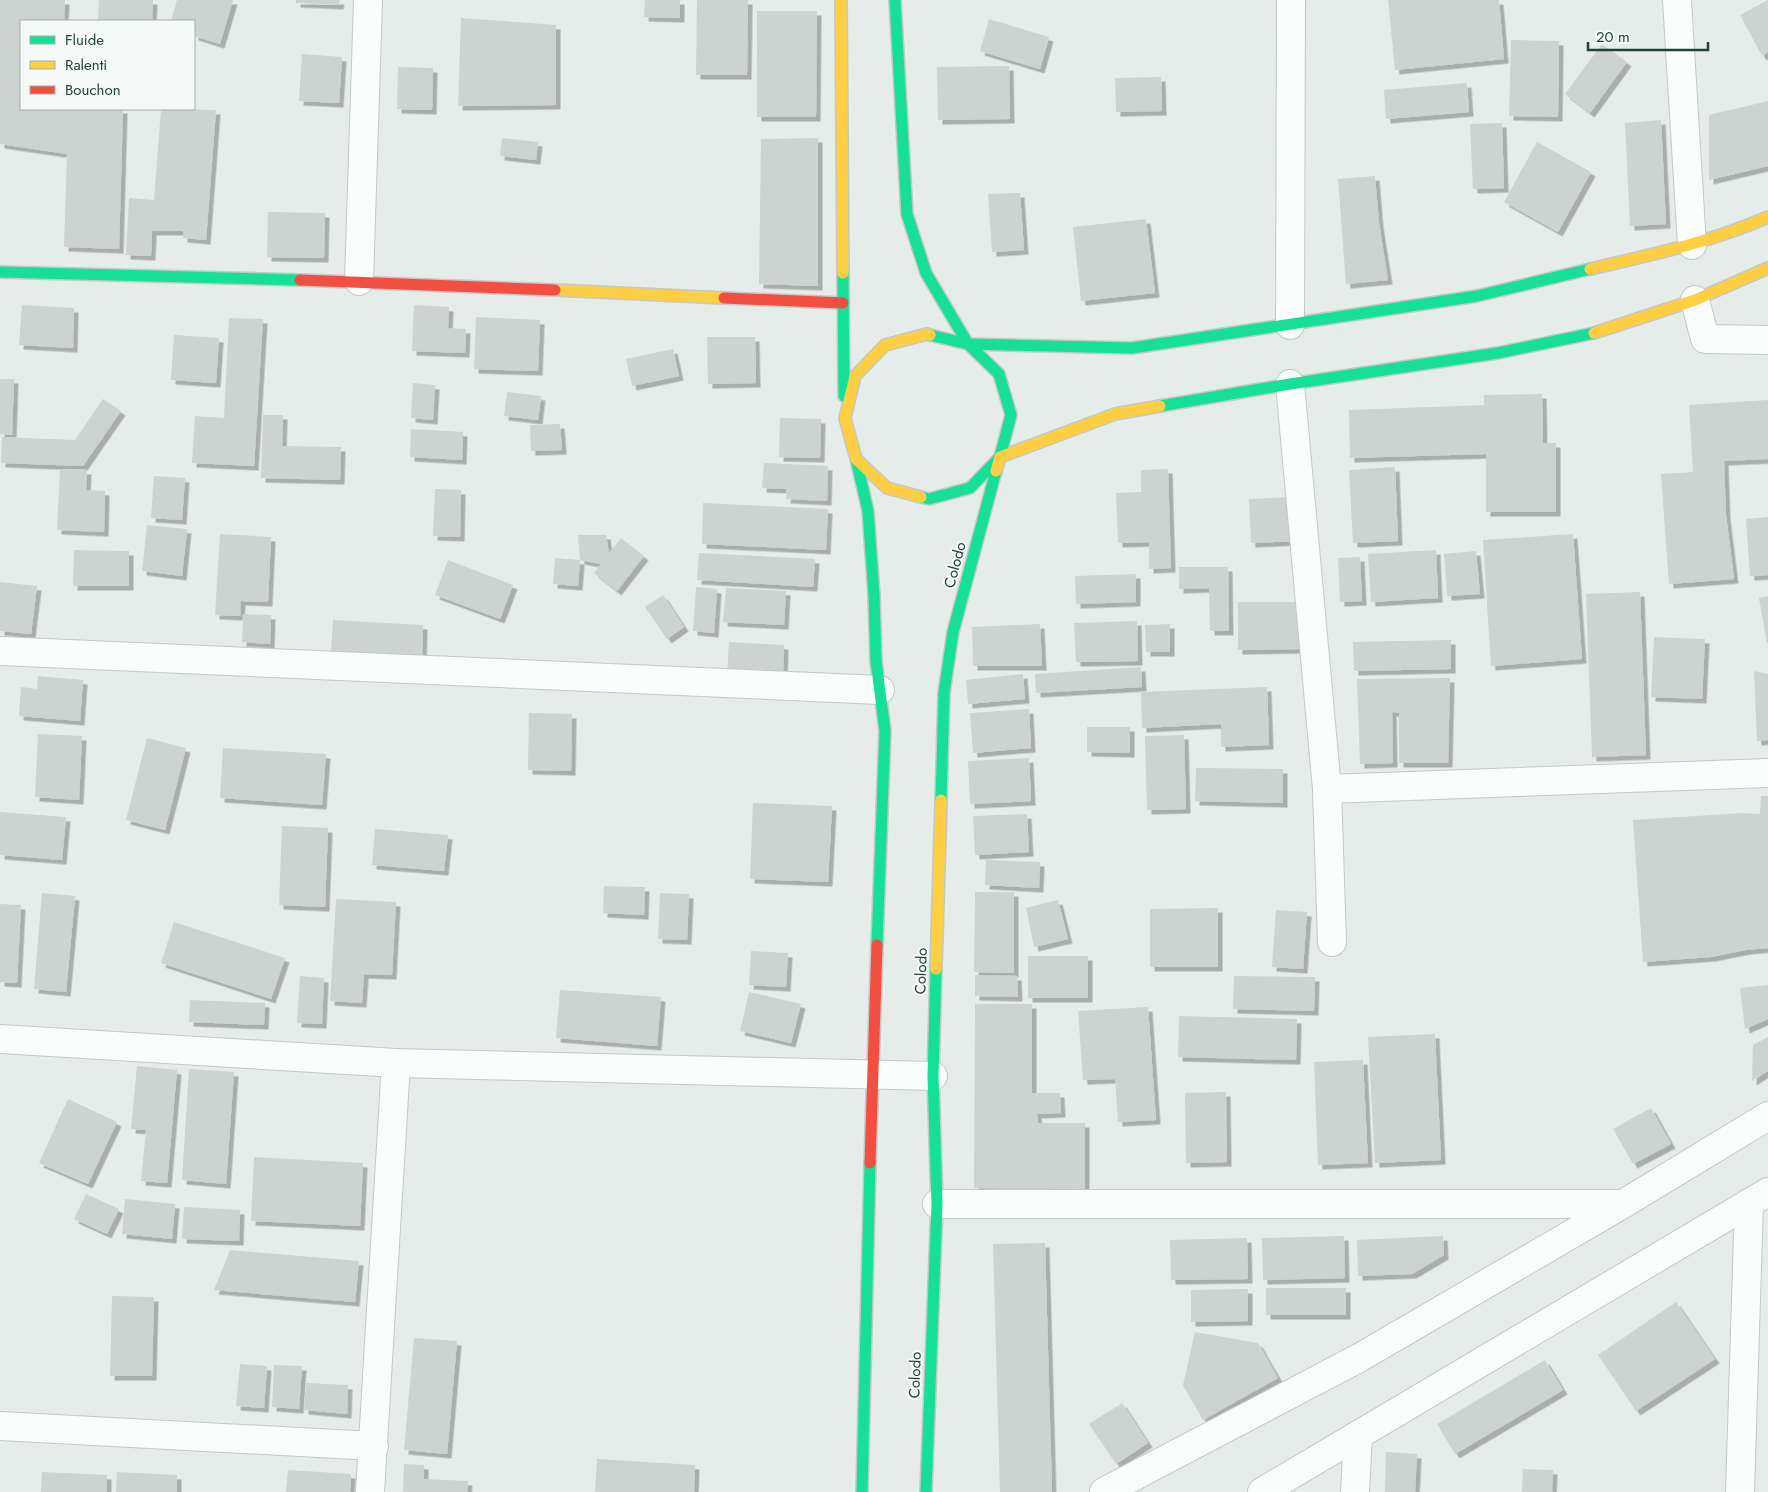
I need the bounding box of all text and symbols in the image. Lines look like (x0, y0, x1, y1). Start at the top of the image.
legend (20, 20, 195, 110)
scale bar (1588, 20, 1708, 52)
text: 20 m (1596, 26, 1630, 48)
text: Fluide (65, 29, 104, 51)
text: Ralenti (65, 54, 107, 76)
text: Bouchon (65, 79, 121, 101)
street label: Colodo (938, 540, 972, 590)
street label: Colodo (909, 947, 933, 995)
street label: Colodo (903, 1351, 927, 1399)

